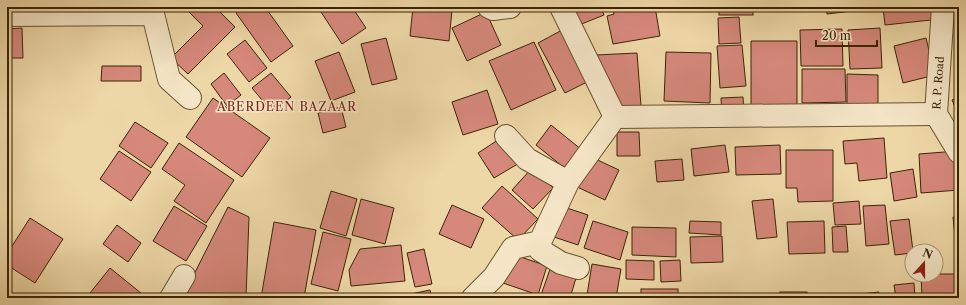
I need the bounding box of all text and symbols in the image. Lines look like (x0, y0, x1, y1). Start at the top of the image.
scale bar (816, 22, 877, 48)
text: 20 m (822, 28, 851, 43)
street label: R. P. Road (929, 56, 947, 110)
district label: ABERDEEN BAZAAR (216, 99, 357, 114)
north arrow (904, 243, 944, 283)
text: N (921, 245, 935, 262)

